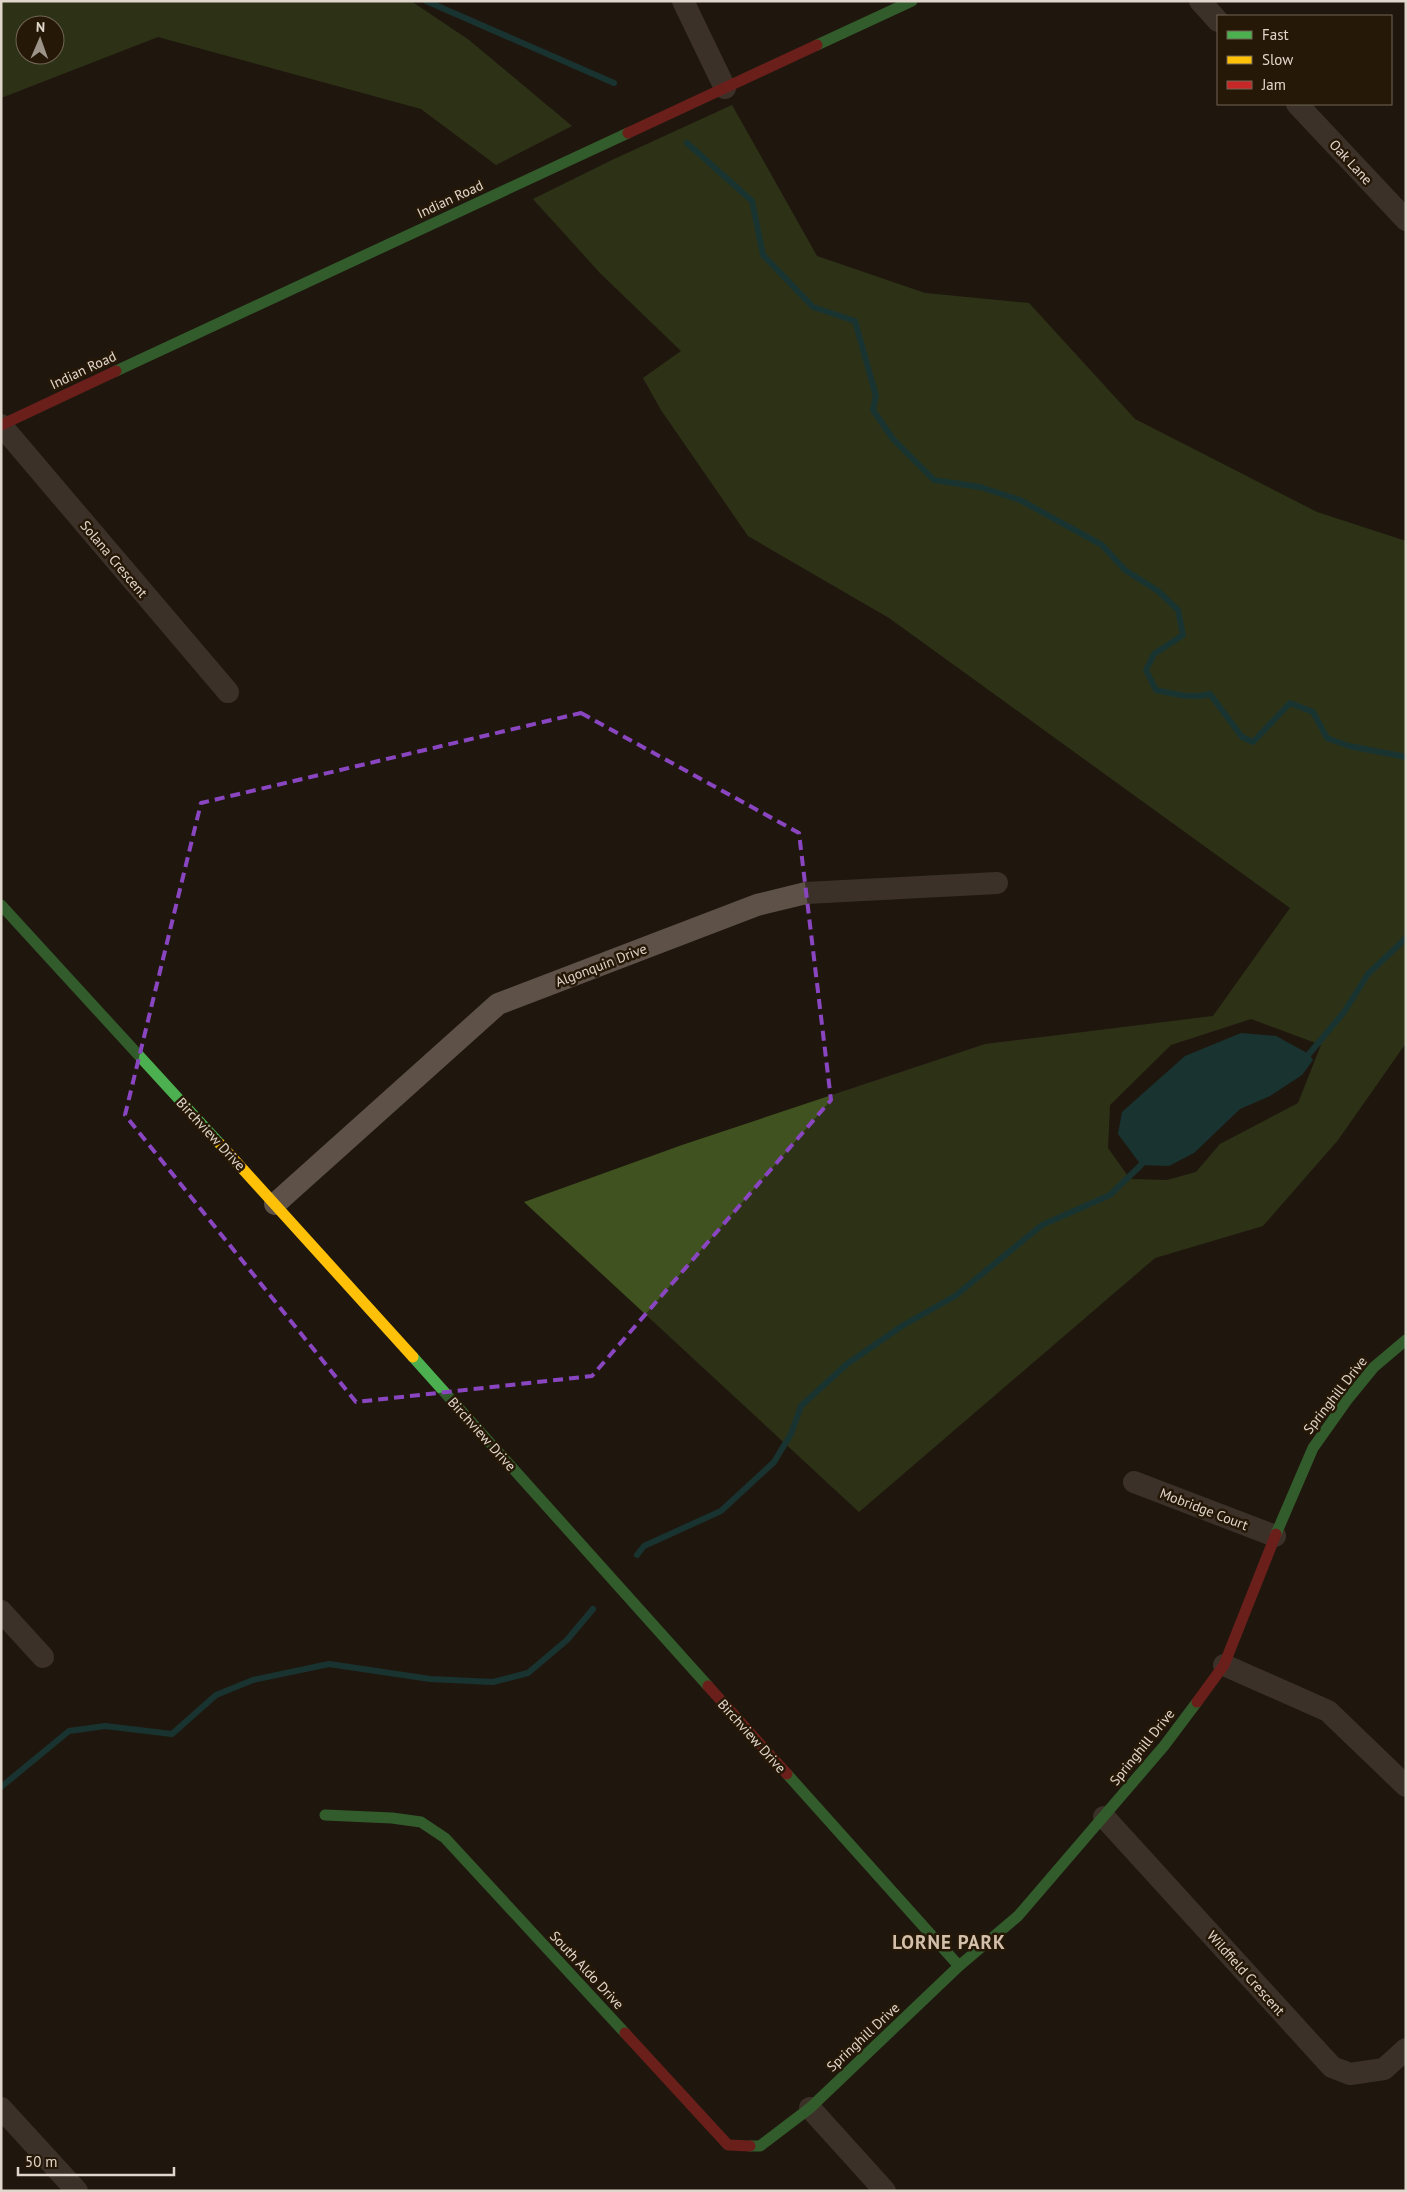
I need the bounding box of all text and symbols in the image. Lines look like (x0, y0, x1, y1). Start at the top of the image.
north arrow (15, 15, 65, 65)
legend (1217, 15, 1392, 105)
text: N (36, 18, 45, 36)
text: Fast (1262, 25, 1289, 44)
text: Slow (1262, 50, 1293, 69)
text: Jam (1261, 75, 1286, 94)
street label: Oak Lane (1326, 136, 1376, 188)
street label: Indian Road (414, 176, 486, 222)
street label: Indian Road (47, 347, 119, 393)
street label: Solana Crescent (76, 517, 152, 601)
street label: Algonquin Drive (553, 939, 649, 991)
street label: Birchview Drive (173, 1094, 249, 1174)
street label: Springhill Drive (1299, 1353, 1371, 1437)
street label: Birchview Drive (444, 1393, 520, 1475)
street label: Mobridge Court (1157, 1484, 1251, 1534)
street label: Birchview Drive (714, 1695, 790, 1777)
street label: Springhill Drive (1106, 1705, 1178, 1789)
street label: South Aldo Drive (546, 1927, 628, 2013)
street label: Wildfield Crescent (1203, 1927, 1289, 2019)
district label: LORNE PARK (892, 1930, 1006, 1954)
street label: Springhill Drive (823, 1999, 903, 2075)
scale bar (18, 2144, 174, 2176)
text: 50 m (25, 2152, 58, 2171)

